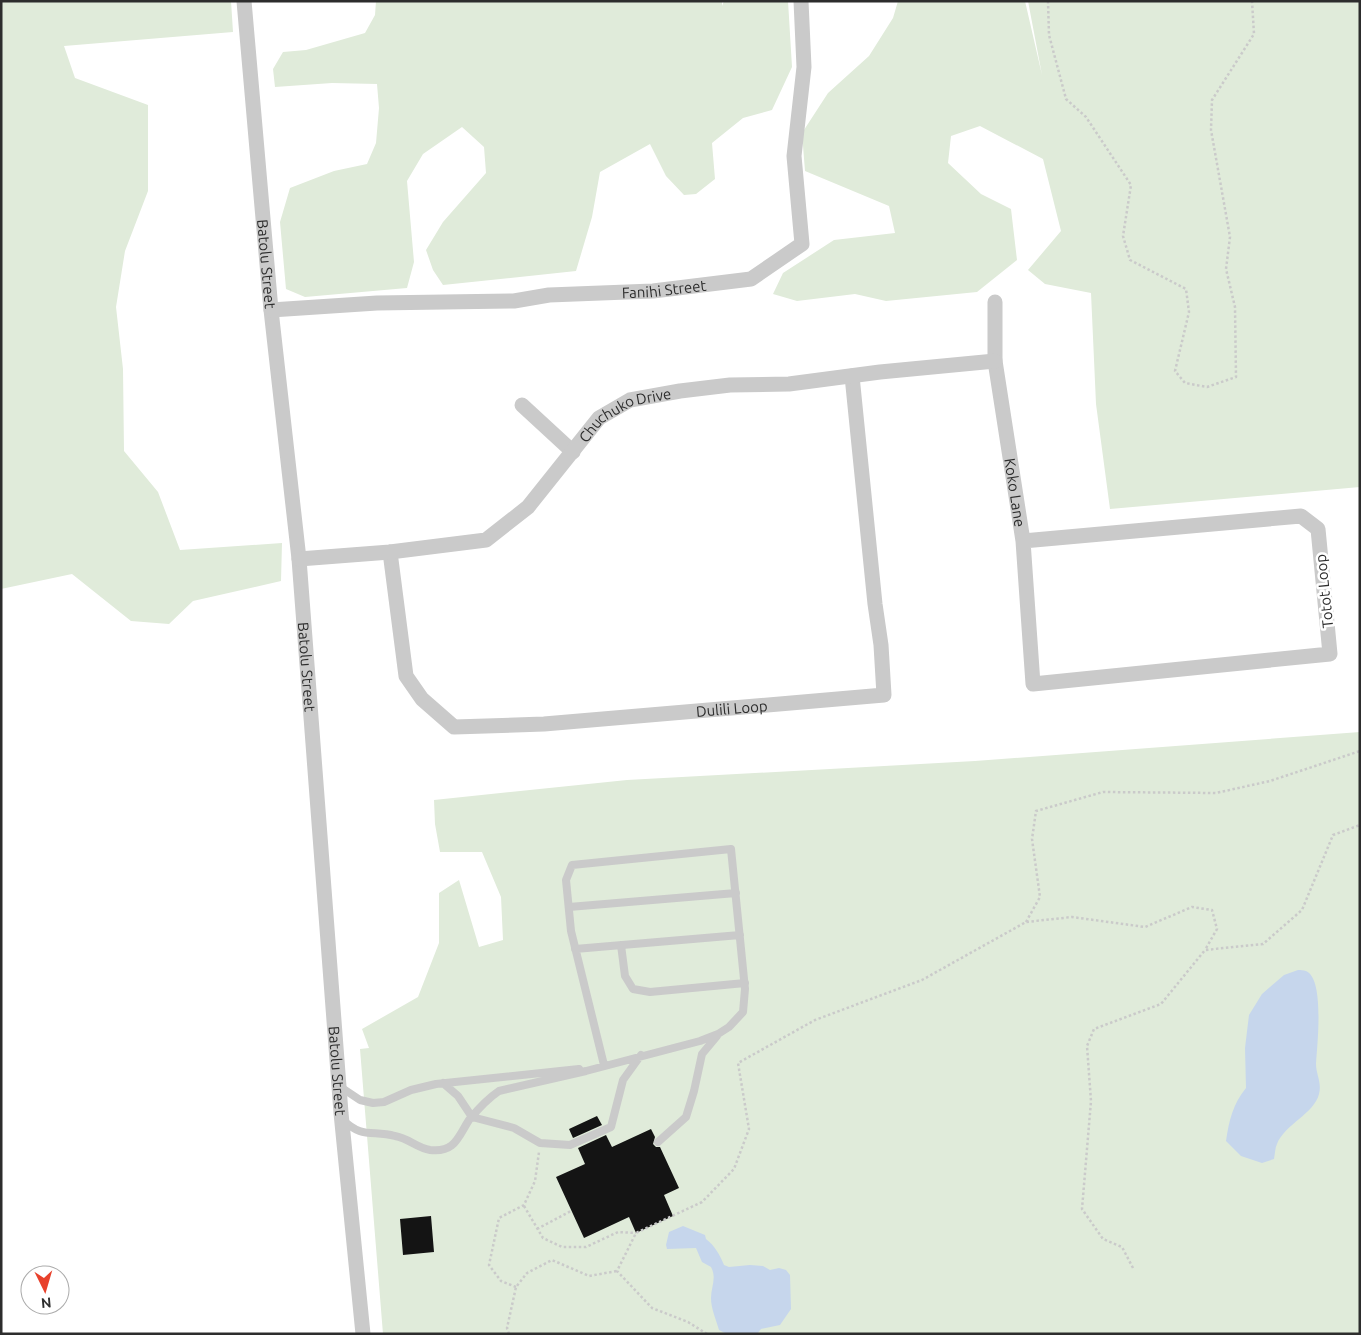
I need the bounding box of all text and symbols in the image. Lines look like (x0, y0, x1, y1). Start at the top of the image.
street label: Batolu Street (255, 219, 279, 310)
street label: Fanihi Street (621, 276, 707, 301)
street label: Chuchuko Drive (575, 384, 672, 445)
street label: Koko Lane (1002, 457, 1029, 528)
street label: Totot Loop (1312, 553, 1336, 629)
street label: Batolu Street (295, 622, 319, 712)
street label: Dulili Loop (695, 696, 768, 720)
street label: Batolu Street (326, 1025, 350, 1116)
north arrow (20, 1265, 70, 1315)
text: N (40, 1295, 52, 1311)

